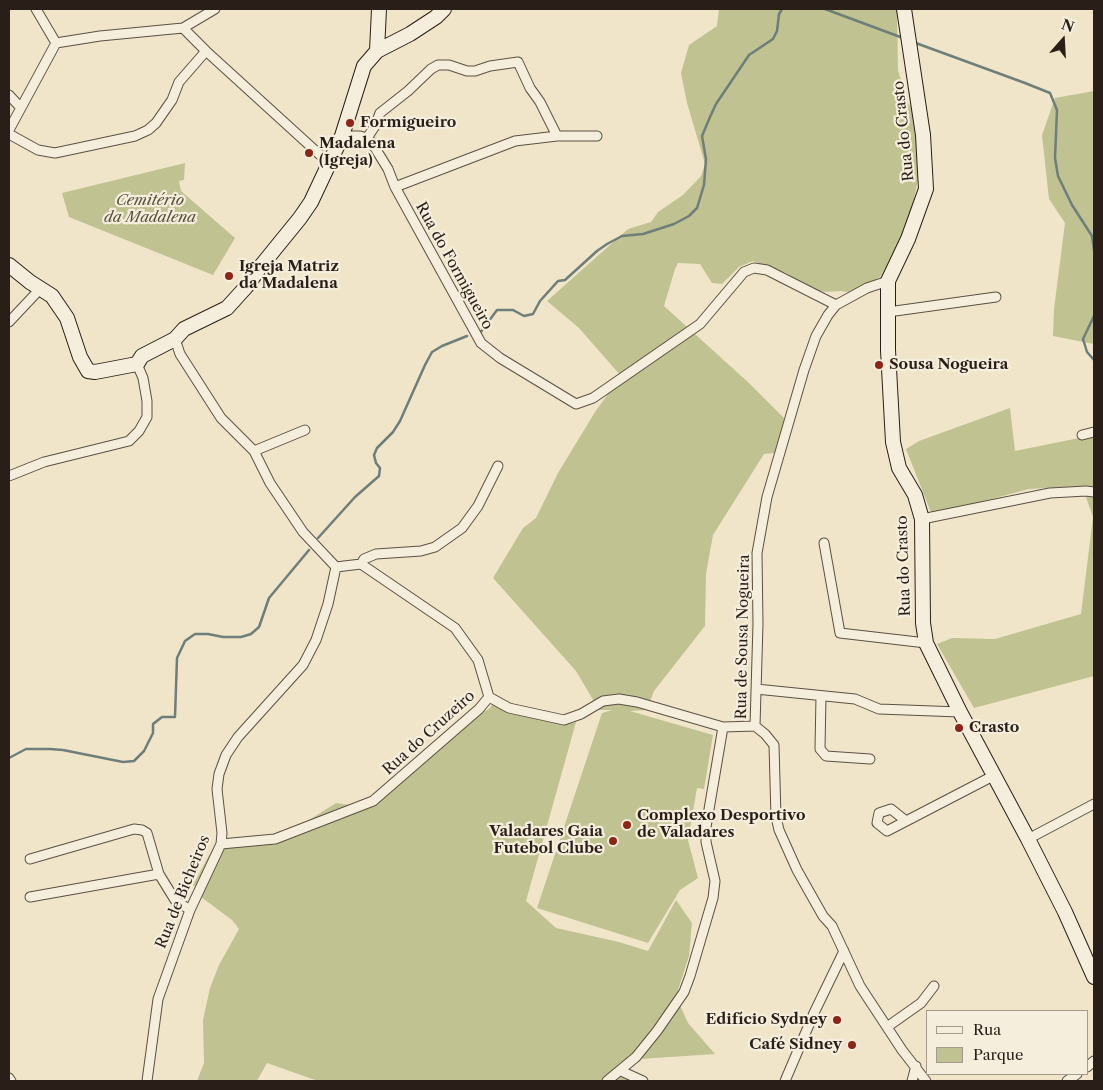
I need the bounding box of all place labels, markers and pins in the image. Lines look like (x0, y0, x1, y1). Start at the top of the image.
place label: Formigueiro (360, 114, 456, 132)
marker: Formigueiro (344, 117, 356, 129)
place label: Madalena (Igreja) (319, 135, 395, 170)
marker: Madalena (Igreja) (303, 147, 315, 159)
place label: Igreja Matriz da Madalena (239, 258, 339, 293)
marker: Igreja Matriz da Madalena (223, 270, 235, 282)
place label: Sousa Nogueira (889, 356, 1008, 374)
marker: Sousa Nogueira (873, 359, 885, 371)
place label: Crasto (969, 719, 1019, 737)
marker: Crasto (953, 722, 965, 734)
place label: Complexo Desportivo de Valadares (637, 807, 805, 842)
marker: Complexo Desportivo de Valadares (621, 819, 633, 831)
place label: Valadares Gaia Futebol Clube (489, 823, 603, 858)
marker: Valadares Gaia Futebol Clube (607, 835, 619, 847)
place label: Edifício Sydney (705, 1011, 827, 1029)
marker: Edifício Sydney (831, 1014, 843, 1026)
place label: Café Sidney (749, 1036, 842, 1054)
marker: Café Sidney (846, 1039, 858, 1051)

